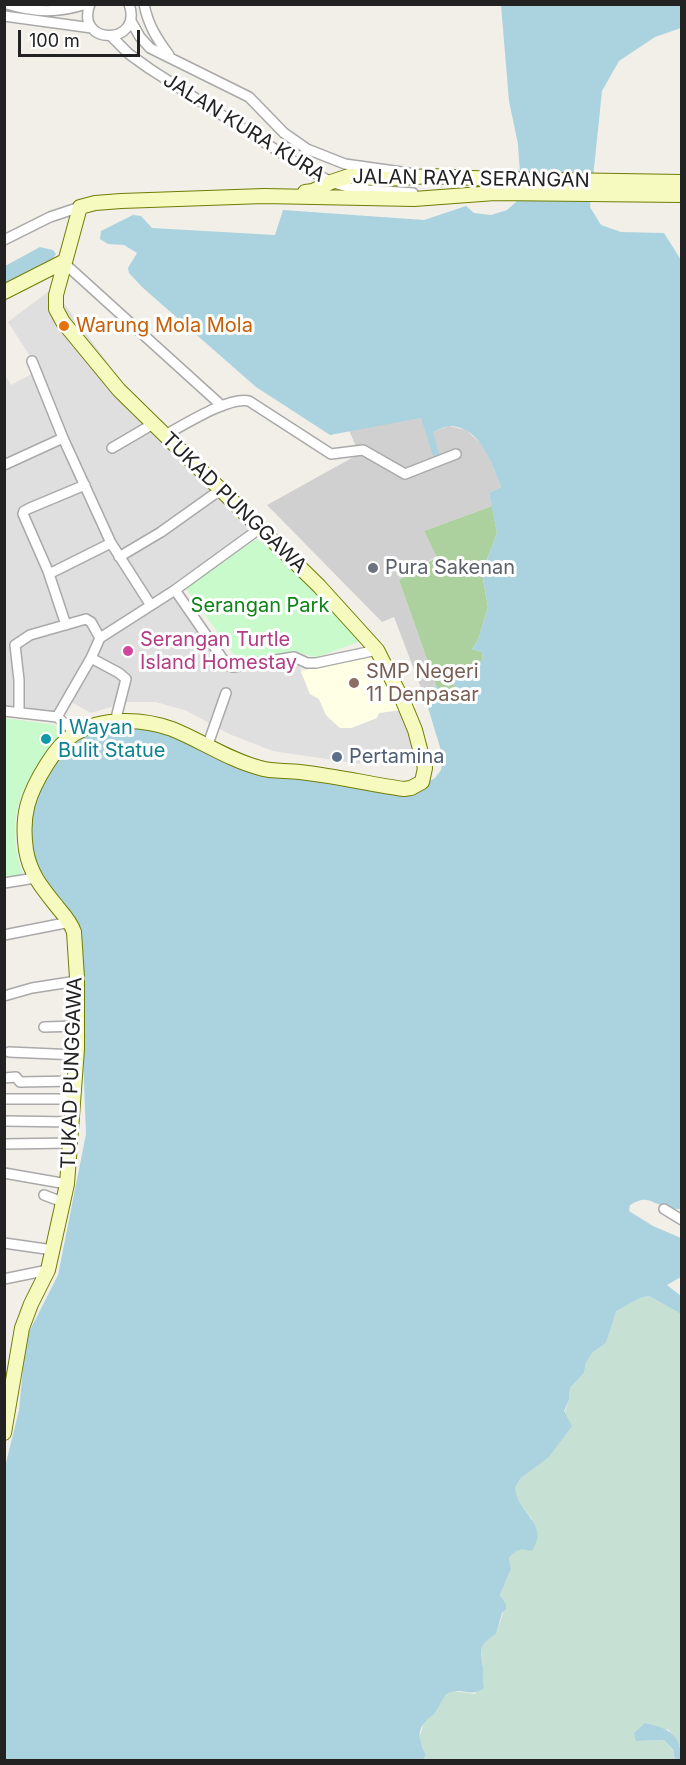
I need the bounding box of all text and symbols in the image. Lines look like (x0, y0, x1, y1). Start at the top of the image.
scale bar (21, 18, 142, 56)
text: 100 m (29, 30, 80, 51)
street label: JALAN KURA KURA (159, 68, 329, 188)
street label: JALAN RAYA SERANGAN (352, 165, 590, 193)
place label: Warung Mola Mola (76, 314, 253, 338)
marker: Warung Mola Mola (57, 319, 71, 333)
street label: TUKAD PUNGGAWA (157, 428, 311, 578)
place label: Pura Sakenan (385, 556, 515, 580)
marker: Pura Sakenan (366, 561, 380, 575)
park label: Serangan Park (191, 594, 329, 618)
place label: Serangan Turtle Island Homestay (140, 628, 297, 675)
marker: Serangan Turtle Island Homestay (121, 644, 135, 658)
place label: SMP Negeri 11 Denpasar (366, 660, 479, 707)
marker: SMP Negeri 11 Denpasar (347, 676, 361, 690)
place label: I Wayan Bulit Statue (58, 716, 166, 763)
marker: I Wayan Bulit Statue (39, 732, 53, 746)
place label: Pertamina (349, 745, 444, 769)
marker: Pertamina (330, 750, 344, 764)
street label: TUKAD PUNGGAWA (57, 977, 87, 1169)

